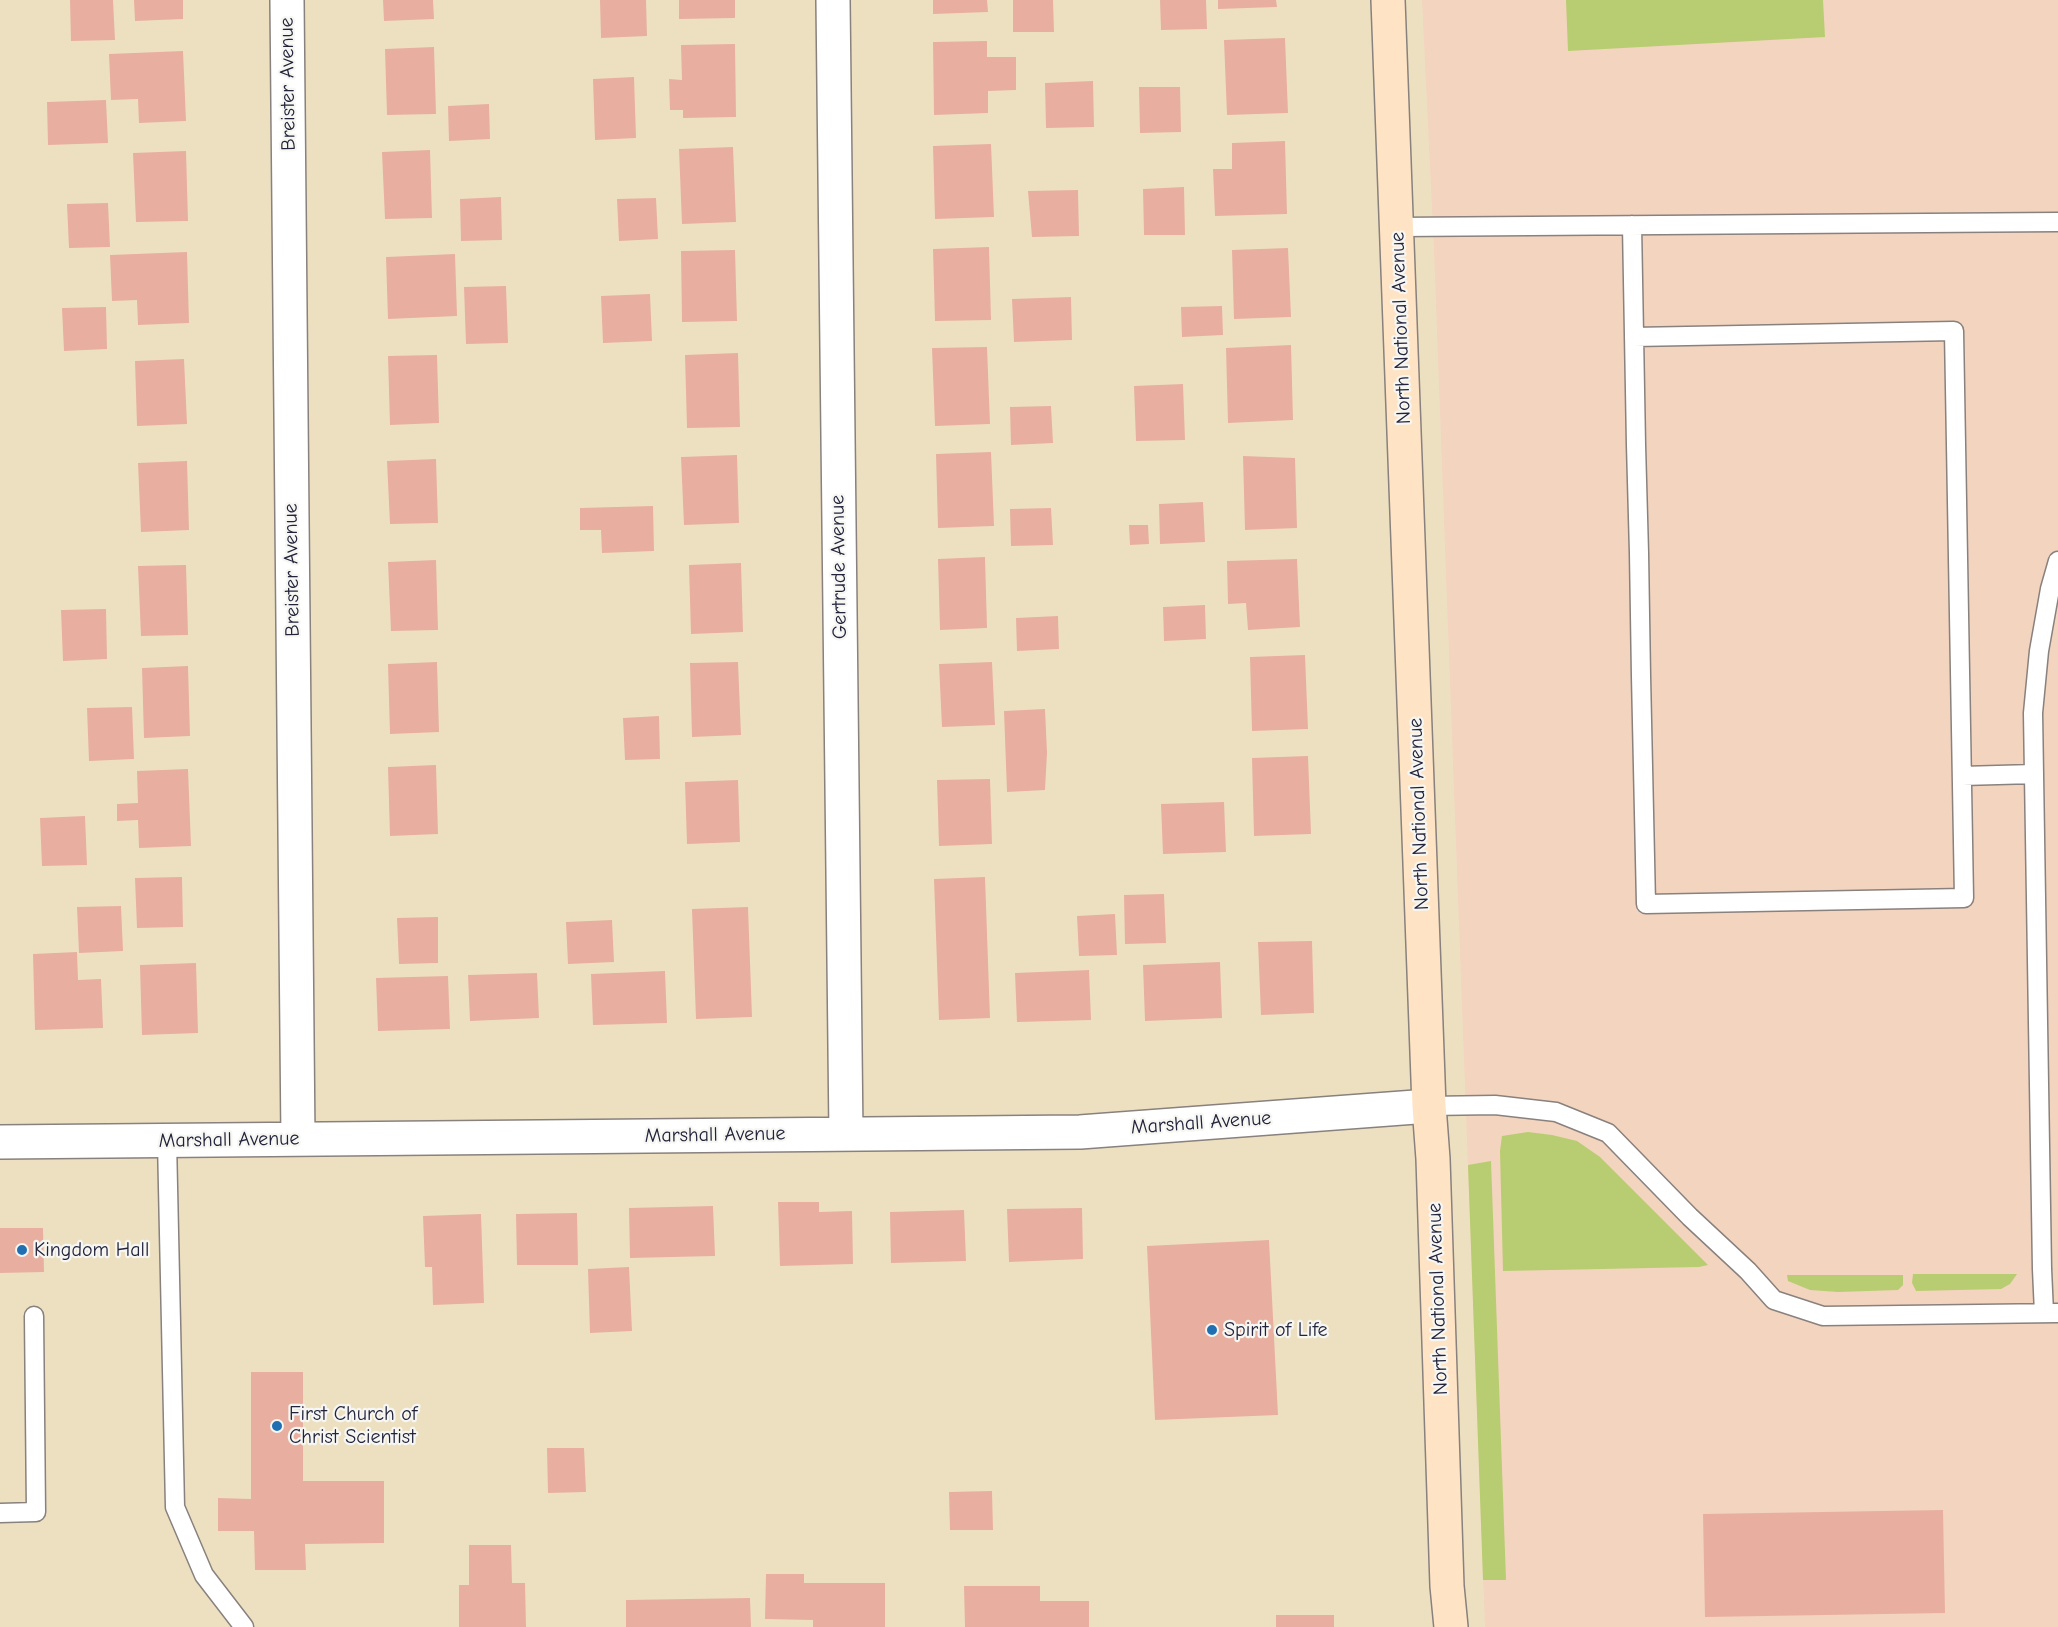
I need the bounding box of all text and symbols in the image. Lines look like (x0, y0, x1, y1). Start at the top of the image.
street label: Breister Avenue (275, 17, 301, 151)
street label: North National Avenue (1386, 231, 1416, 425)
street label: Gertrude Avenue (826, 495, 852, 639)
street label: Breister Avenue (279, 503, 305, 637)
street label: North National Avenue (1404, 717, 1434, 911)
street label: Marshall Avenue (1130, 1106, 1272, 1140)
street label: Marshall Avenue (644, 1122, 786, 1148)
street label: Marshall Avenue (158, 1127, 300, 1153)
street label: North National Avenue (1423, 1202, 1453, 1396)
place label: Kingdom Hall (34, 1238, 149, 1262)
marker: Kingdom Hall (15, 1243, 29, 1257)
place label: Spirit of Life (1224, 1318, 1328, 1342)
marker: Spirit of Life (1205, 1323, 1219, 1337)
place label: First Church of Christ Scientist (289, 1402, 417, 1449)
marker: First Church of Christ Scientist (270, 1419, 284, 1433)

